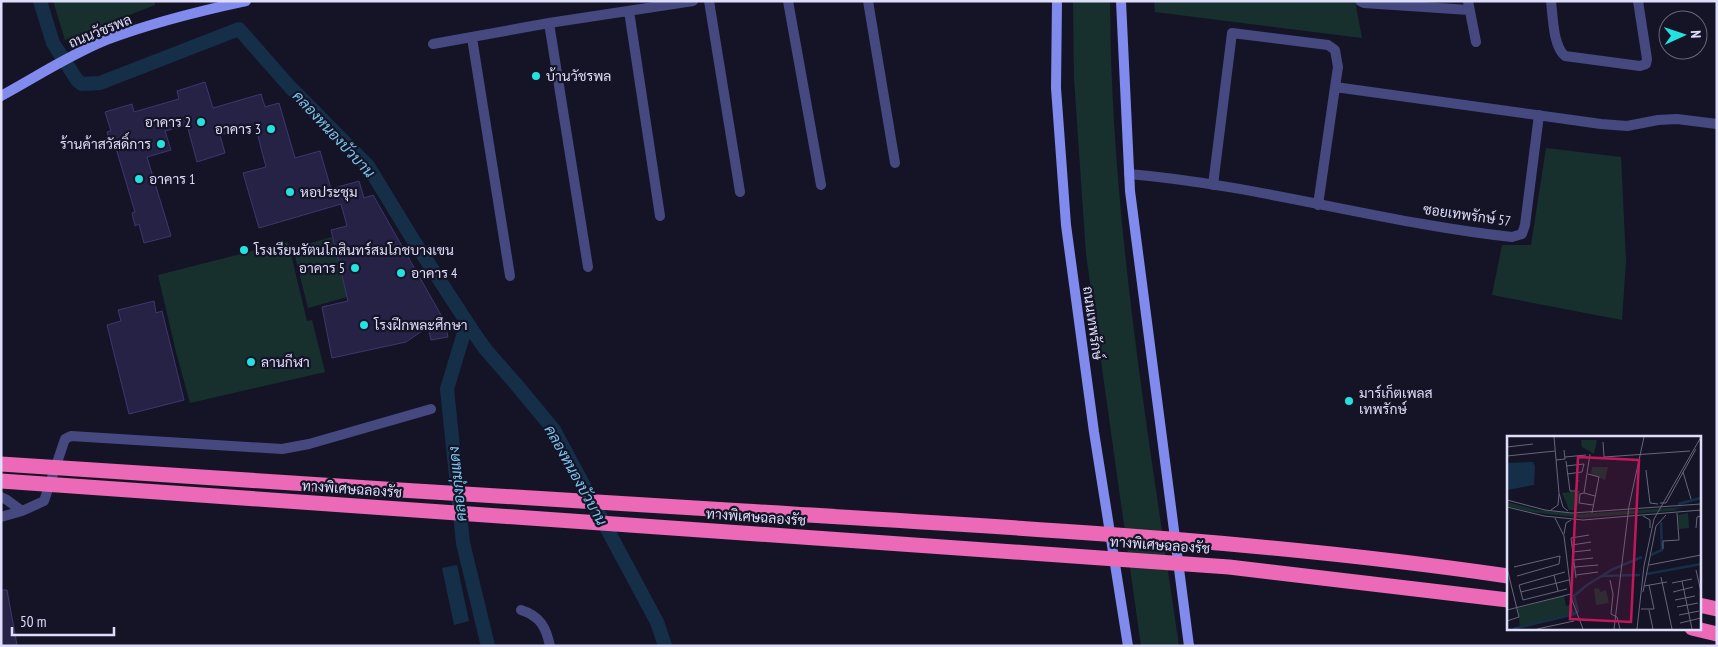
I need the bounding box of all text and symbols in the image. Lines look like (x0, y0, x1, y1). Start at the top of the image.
street label: ถนนวัชรพล (66, 10, 134, 52)
north arrow (1658, 10, 1708, 60)
text: N (1687, 30, 1705, 39)
place label: บ้านวัชรพล (546, 67, 611, 85)
marker: บ้านวัชรพล (530, 70, 542, 82)
water label: คลองหนองบัวบาน (289, 87, 379, 182)
place label: อาคาร 2 (145, 113, 191, 131)
marker: อาคาร 2 (195, 116, 207, 128)
place label: อาคาร 3 (215, 120, 261, 138)
marker: อาคาร 3 (265, 123, 277, 135)
place label: ร้านค้าสวัสดิ์การ (60, 132, 151, 153)
marker: ร้านค้าสวัสดิ์การ (155, 138, 167, 150)
place label: อาคาร 1 (149, 170, 195, 188)
marker: อาคาร 1 (133, 173, 145, 185)
place label: หอประชุม (300, 183, 358, 202)
marker: หอประชุม (284, 186, 296, 198)
street label: ซอยเทพรักษ์ 57 (1422, 200, 1512, 230)
place label: โรงเรียนรัตนโกสินทร์สมโภชบางเขน (253, 241, 454, 259)
marker: โรงเรียนรัตนโกสินทร์สมโภชบางเขน (238, 244, 250, 256)
place label: อาคาร 5 (299, 259, 345, 277)
marker: อาคาร 5 (349, 262, 361, 274)
place label: อาคาร 4 (411, 264, 458, 282)
marker: อาคาร 4 (395, 267, 407, 279)
street label: ถนนเทพรักษ์ (1079, 285, 1107, 361)
place label: โรงฝึกพละศึกษา (373, 316, 468, 334)
marker: โรงฝึกพละศึกษา (358, 319, 370, 331)
place label: ลานกีฬา (261, 353, 310, 371)
marker: ลานกีฬา (245, 356, 257, 368)
place label: มาร์เก็ตเพลส เทพรักษ์ (1359, 384, 1433, 418)
marker: มาร์เก็ตเพลส เทพรักษ์ (1343, 395, 1355, 407)
water label: คลองหนองบัวบาน (541, 421, 612, 529)
inset map (1507, 436, 1700, 630)
water label: คลองกุ่มแดง (444, 445, 472, 523)
street label: ทางพิเศษฉลองรัช (301, 477, 403, 501)
street label: ทางพิเศษฉลองรัช (705, 505, 807, 529)
street label: ทางพิเศษฉลองรัช (1109, 533, 1211, 557)
scale bar (12, 604, 115, 636)
text: 50 m (20, 612, 46, 631)

